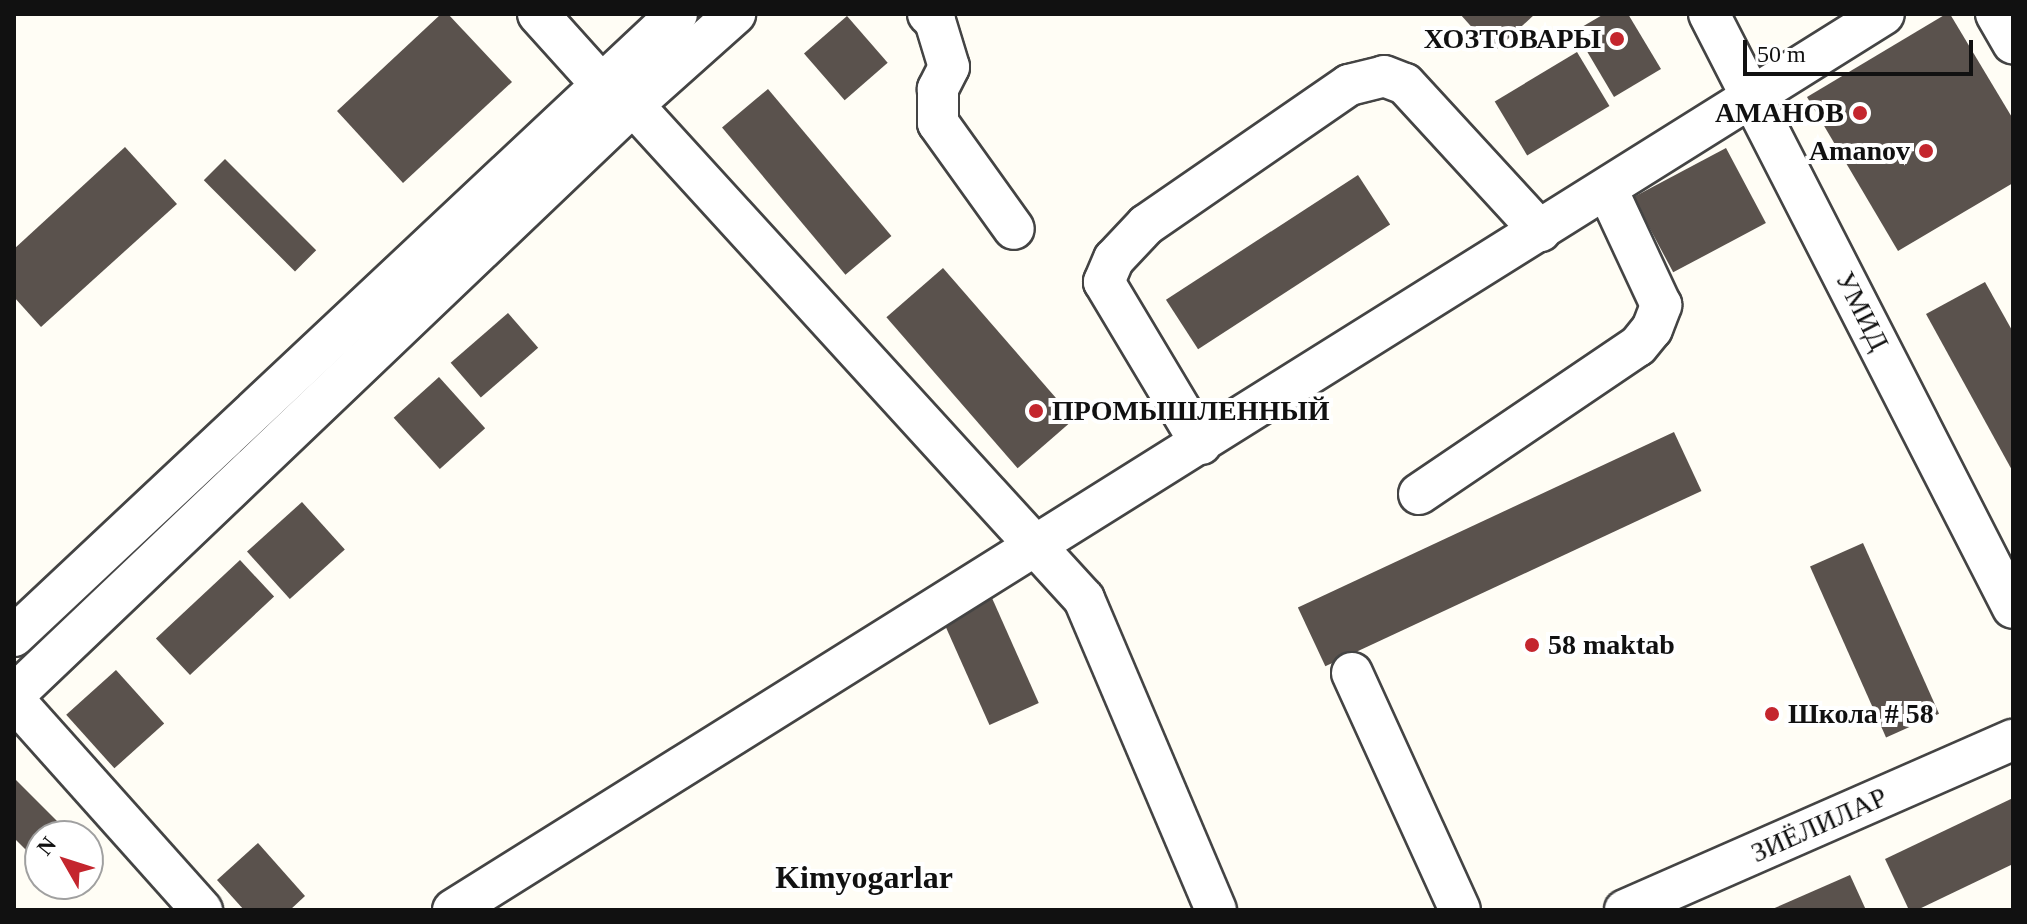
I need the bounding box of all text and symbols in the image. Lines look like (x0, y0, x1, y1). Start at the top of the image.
place label: ХОЗТОВАРЫ (1424, 22, 1601, 56)
scale bar (1747, 24, 1977, 74)
marker: ХОЗТОВАРЫ (1608, 30, 1626, 48)
text: 50 m (1757, 41, 1806, 67)
place label: АМАНОВ (1715, 96, 1844, 130)
marker: АМАНОВ (1851, 104, 1869, 122)
place label: Amanov (1809, 134, 1910, 168)
marker: Amanov (1917, 142, 1935, 160)
street label: УМИД (1828, 266, 1896, 356)
place label: ПРОМЫШЛЕННЫЙ (1052, 394, 1330, 428)
marker: ПРОМЫШЛЕННЫЙ (1027, 402, 1045, 420)
place label: 58 maktab (1548, 628, 1675, 662)
marker: 58 maktab (1523, 636, 1541, 654)
place label: Школа # 58 (1788, 697, 1934, 731)
marker: Школа # 58 (1763, 705, 1781, 723)
street label: ЗИЁЛИЛАР (1746, 780, 1892, 870)
north arrow (24, 820, 104, 900)
text: N (32, 832, 61, 860)
district label: Kimyogarlar (775, 858, 953, 896)

